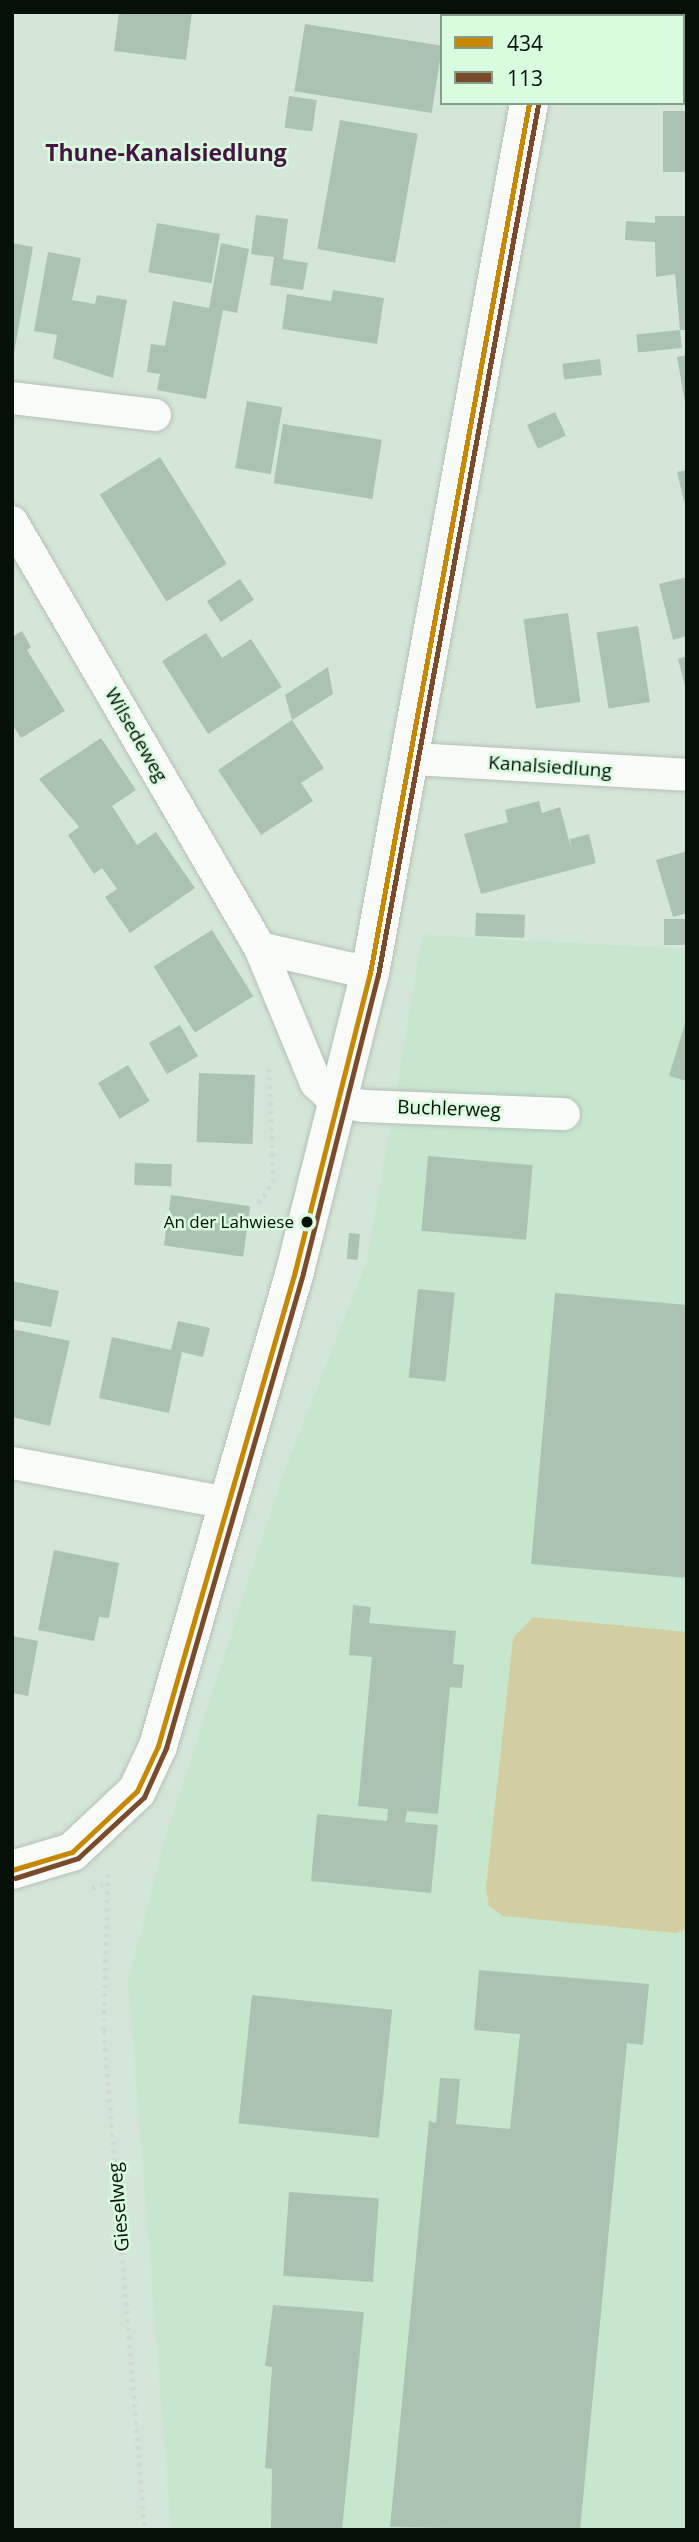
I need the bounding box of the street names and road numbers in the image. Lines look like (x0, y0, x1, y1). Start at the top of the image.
street label: Wilsedeweg (100, 684, 172, 786)
street label: Kanalsiedlung (487, 751, 613, 783)
street label: Buchlerweg (397, 1096, 501, 1122)
street label: Gieselweg (104, 2161, 134, 2253)

